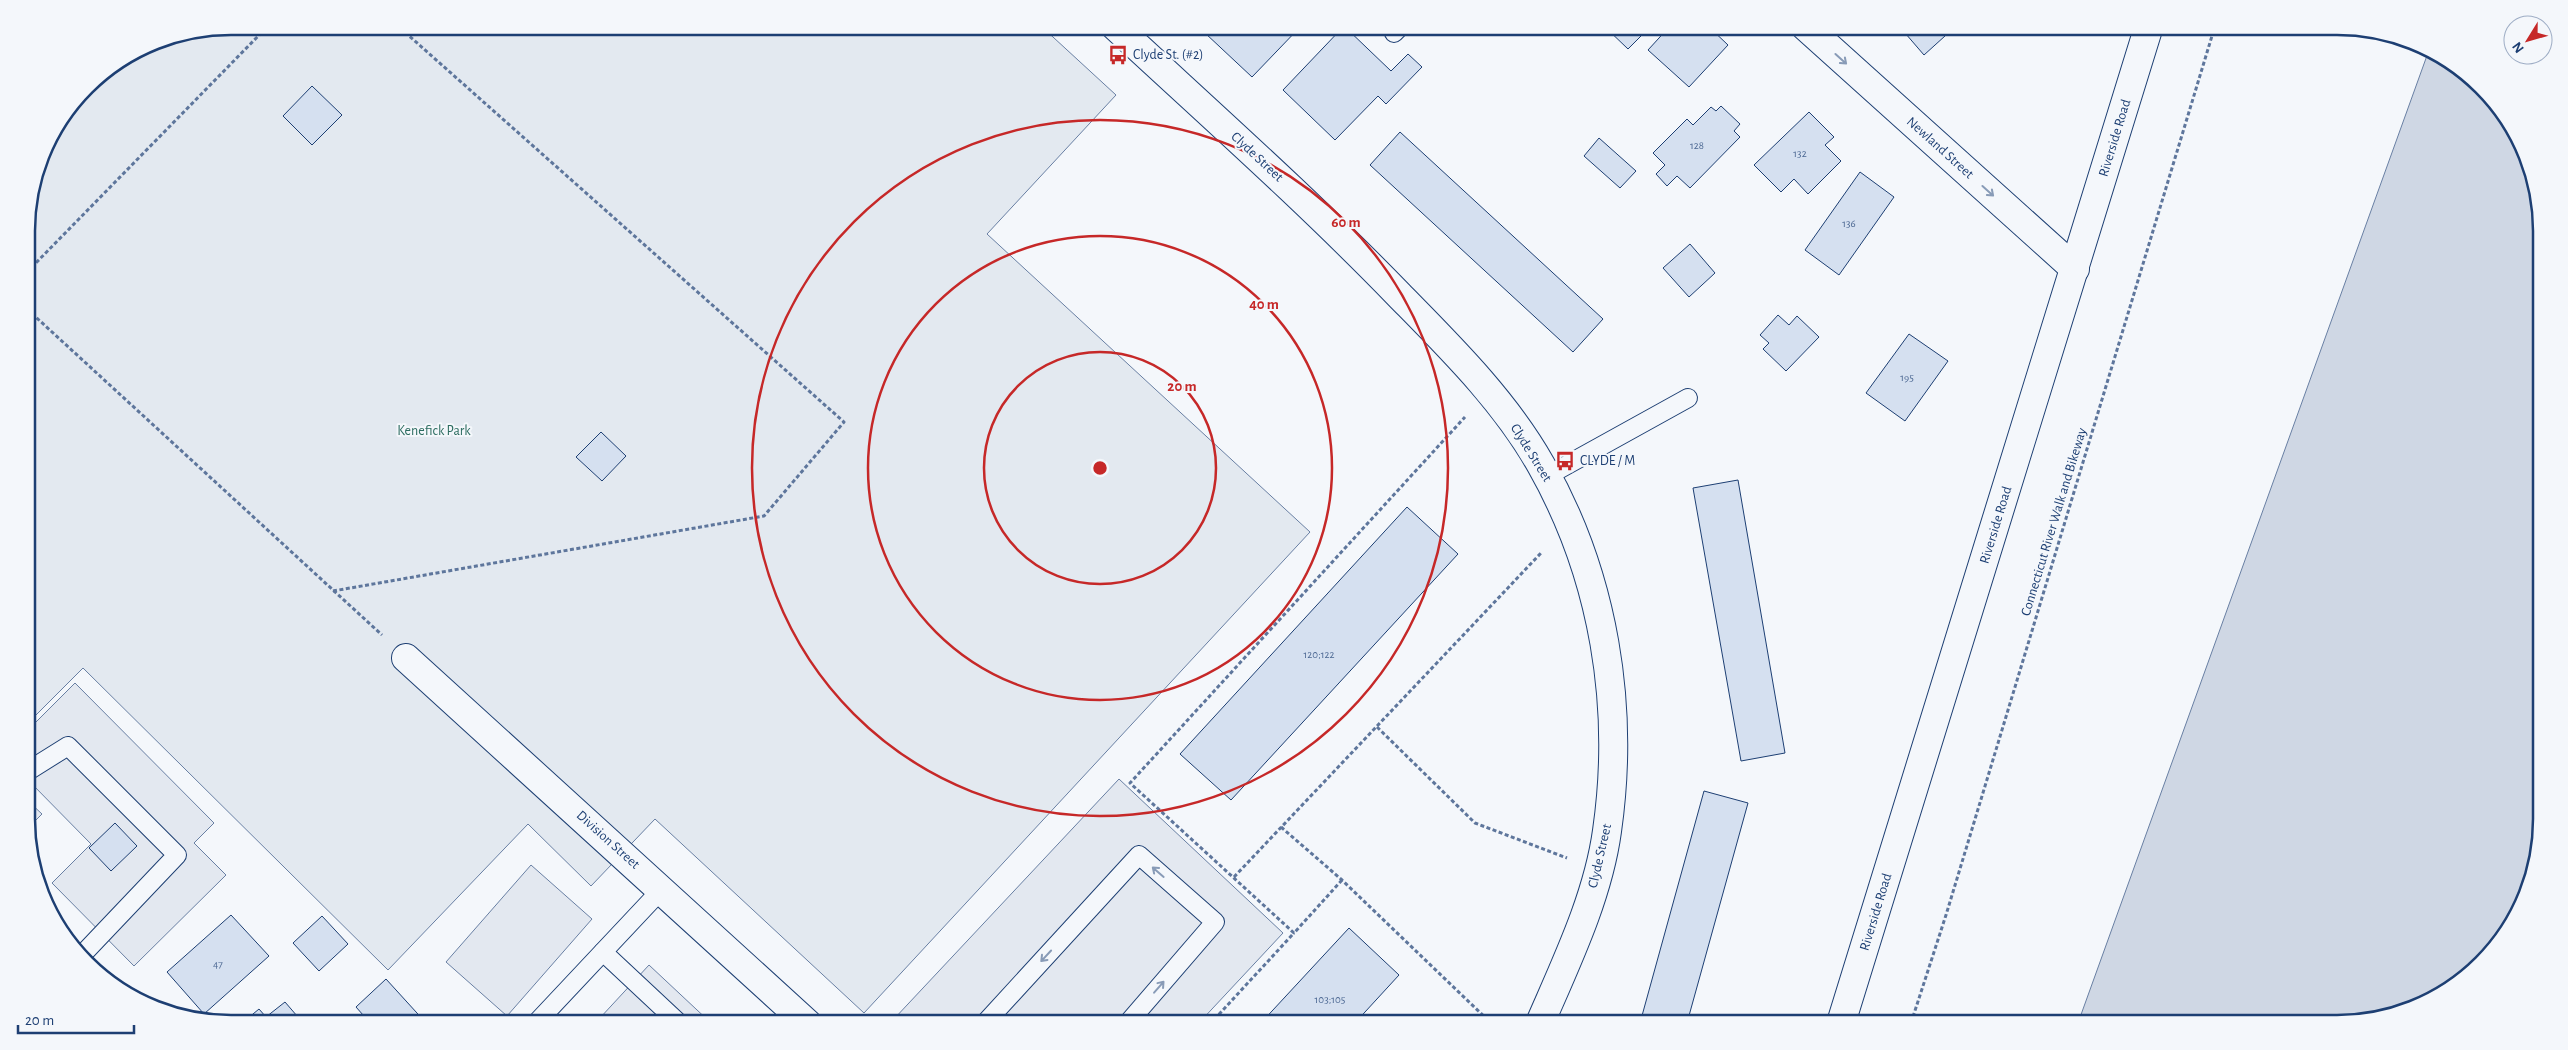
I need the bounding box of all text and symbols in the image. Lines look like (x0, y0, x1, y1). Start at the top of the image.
north arrow (2503, 15, 2553, 65)
text: N (2510, 39, 2527, 55)
bus stop icon: Clyde St. (#2) (1107, 44, 1129, 66)
place label: Clyde St. (#2) (1133, 48, 1204, 62)
one-way arrow (1835, 53, 1848, 65)
street label: Riverside Road (2097, 98, 2133, 178)
street label: Newland Street (1904, 114, 1977, 182)
street label: Clyde Street (1228, 130, 1286, 185)
house number: 128 (1690, 140, 1704, 151)
house number: 132 (1793, 148, 1807, 159)
one-way arrow (1981, 185, 1994, 197)
text: 60 m (1331, 215, 1361, 230)
house number: 136 (1842, 218, 1856, 229)
text: 40 m (1249, 297, 1279, 312)
house number: 195 (1900, 372, 1914, 383)
text: 20 m (1167, 379, 1197, 394)
street label: Clyde Street (1508, 422, 1555, 485)
park label: Kenefick Park (397, 424, 471, 438)
street label: Connecticut River Walk and Bikeway (2019, 426, 2089, 618)
bus stop icon: CLYDE / M (1554, 450, 1576, 472)
place label: CLYDE / M (1580, 454, 1635, 468)
centre of rings (1091, 459, 1109, 477)
street label: Riverside Road (1978, 485, 2014, 565)
house number: 120;122 (1304, 649, 1334, 660)
street label: Division Street (574, 808, 643, 872)
street label: Clyde Street (1586, 822, 1614, 889)
one-way arrow (1152, 867, 1165, 878)
street label: Riverside Road (1858, 872, 1894, 952)
one-way arrow (1040, 949, 1052, 962)
house number: 47 (213, 959, 223, 970)
one-way arrow (1153, 980, 1164, 993)
house number: 103;105 (1315, 994, 1346, 1005)
scale bar (18, 1002, 134, 1034)
text: 20 m (25, 1013, 54, 1028)

